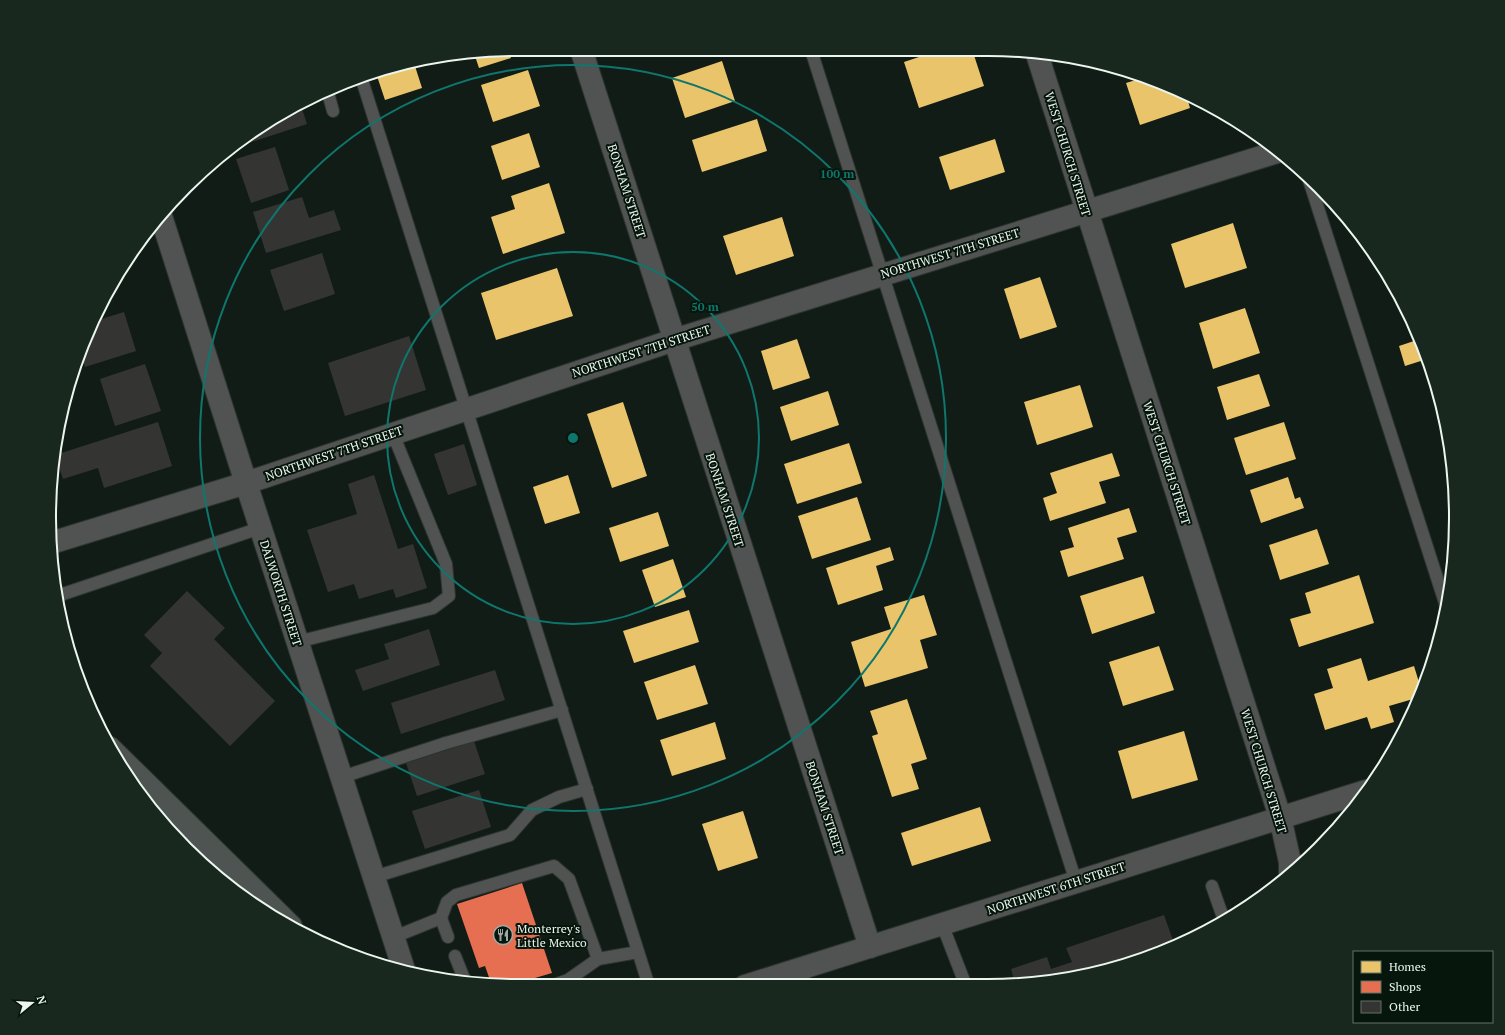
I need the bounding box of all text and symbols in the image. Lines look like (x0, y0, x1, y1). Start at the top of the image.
street label: WEST CHURCH STREET (1042, 90, 1094, 218)
street label: BONHAM STREET (605, 142, 649, 241)
text: 100 m (820, 166, 854, 181)
street label: NORTHWEST 7TH STREET (879, 225, 1022, 281)
text: 50 m (691, 299, 719, 314)
street label: NORTHWEST 7TH STREET (570, 321, 712, 380)
street label: WEST CHURCH STREET (1140, 399, 1194, 527)
street label: NORTHWEST 7TH STREET (263, 422, 405, 484)
centre of rings (566, 431, 580, 445)
street label: BONHAM STREET (703, 451, 747, 550)
street label: DALWORTH STREET (257, 538, 305, 648)
street label: WEST CHURCH STREET (1238, 707, 1290, 835)
street label: BONHAM STREET (803, 759, 847, 858)
street label: NORTHWEST 6TH STREET (985, 858, 1127, 917)
place label: Monterrey's Little Mexico (517, 921, 587, 950)
restaurant icon: Monterrey's Little Mexico (492, 924, 514, 946)
legend (1353, 951, 1493, 1023)
text: Homes (1389, 959, 1426, 974)
text: Shops (1389, 979, 1421, 994)
north arrow (12, 983, 52, 1023)
text: N (34, 994, 50, 1007)
text: Other (1389, 999, 1420, 1014)

